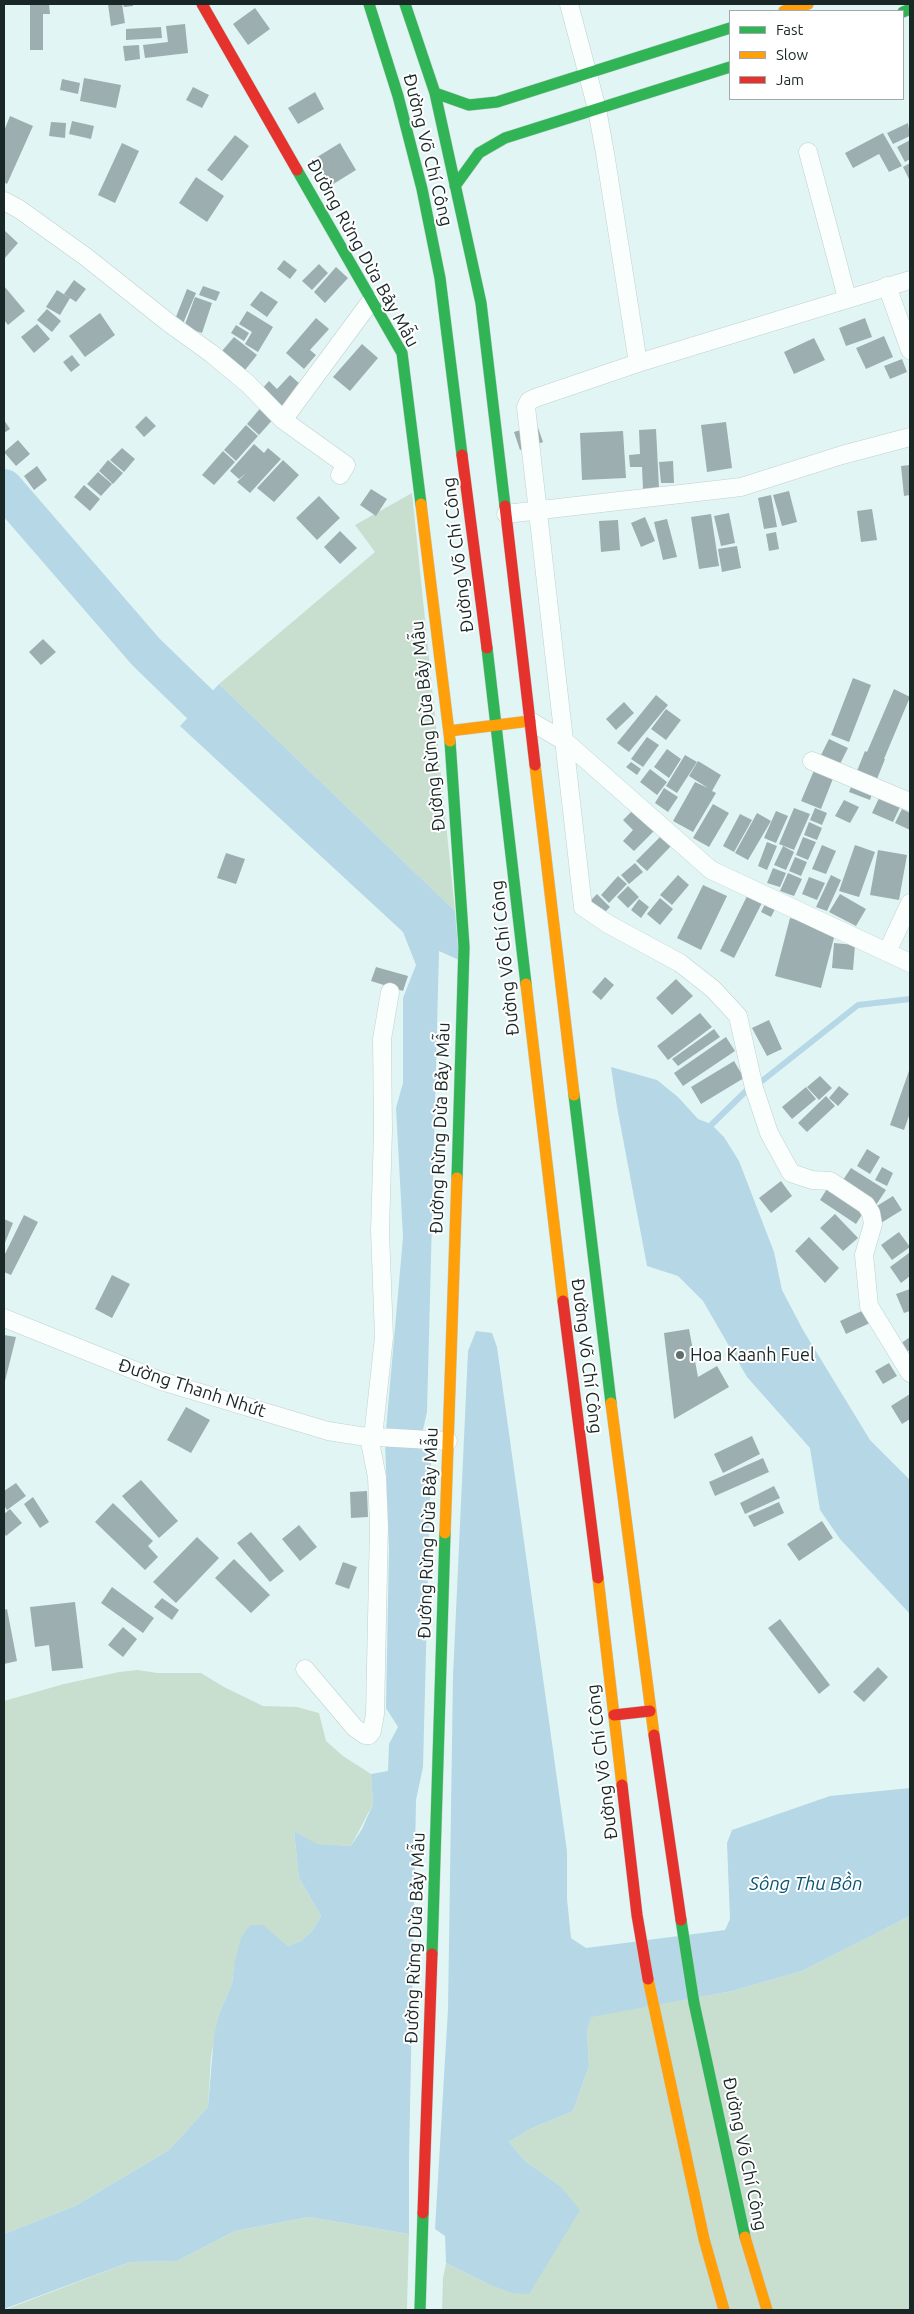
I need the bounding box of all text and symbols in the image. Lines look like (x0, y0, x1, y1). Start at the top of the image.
legend (729, 10, 904, 100)
text: Fast (776, 21, 803, 38)
text: Slow (776, 46, 808, 63)
text: Jam (776, 71, 804, 88)
street label: Đường Võ Chí Công (399, 72, 457, 228)
street label: Đường Rừng Dừa Bảy Mẫu (302, 155, 424, 351)
street label: Đường Võ Chí Công (438, 476, 478, 634)
street label: Đường Rừng Dừa Bảy Mẫu (406, 620, 450, 832)
street label: Đường Võ Chí Công (486, 879, 524, 1037)
street label: Đường Rừng Dừa Bảy Mẫu (426, 1022, 454, 1234)
street label: Đường Võ Chí Công (567, 1277, 607, 1435)
place label: Hoa Kaanh Fuel (690, 1344, 815, 1366)
marker: Hoa Kaanh Fuel (674, 1349, 686, 1361)
street label: Đường Thanh Nhứt (115, 1354, 269, 1422)
street label: Đường Rừng Dừa Bảy Mẫu (414, 1427, 442, 1639)
street label: Đường Võ Chí Công (582, 1683, 622, 1841)
street label: Đường Rừng Dừa Bảy Mẫu (401, 1832, 429, 2044)
water label: Sông Thu Bồn (749, 1873, 863, 1895)
street label: Đường Võ Chí Công (718, 2075, 772, 2233)

